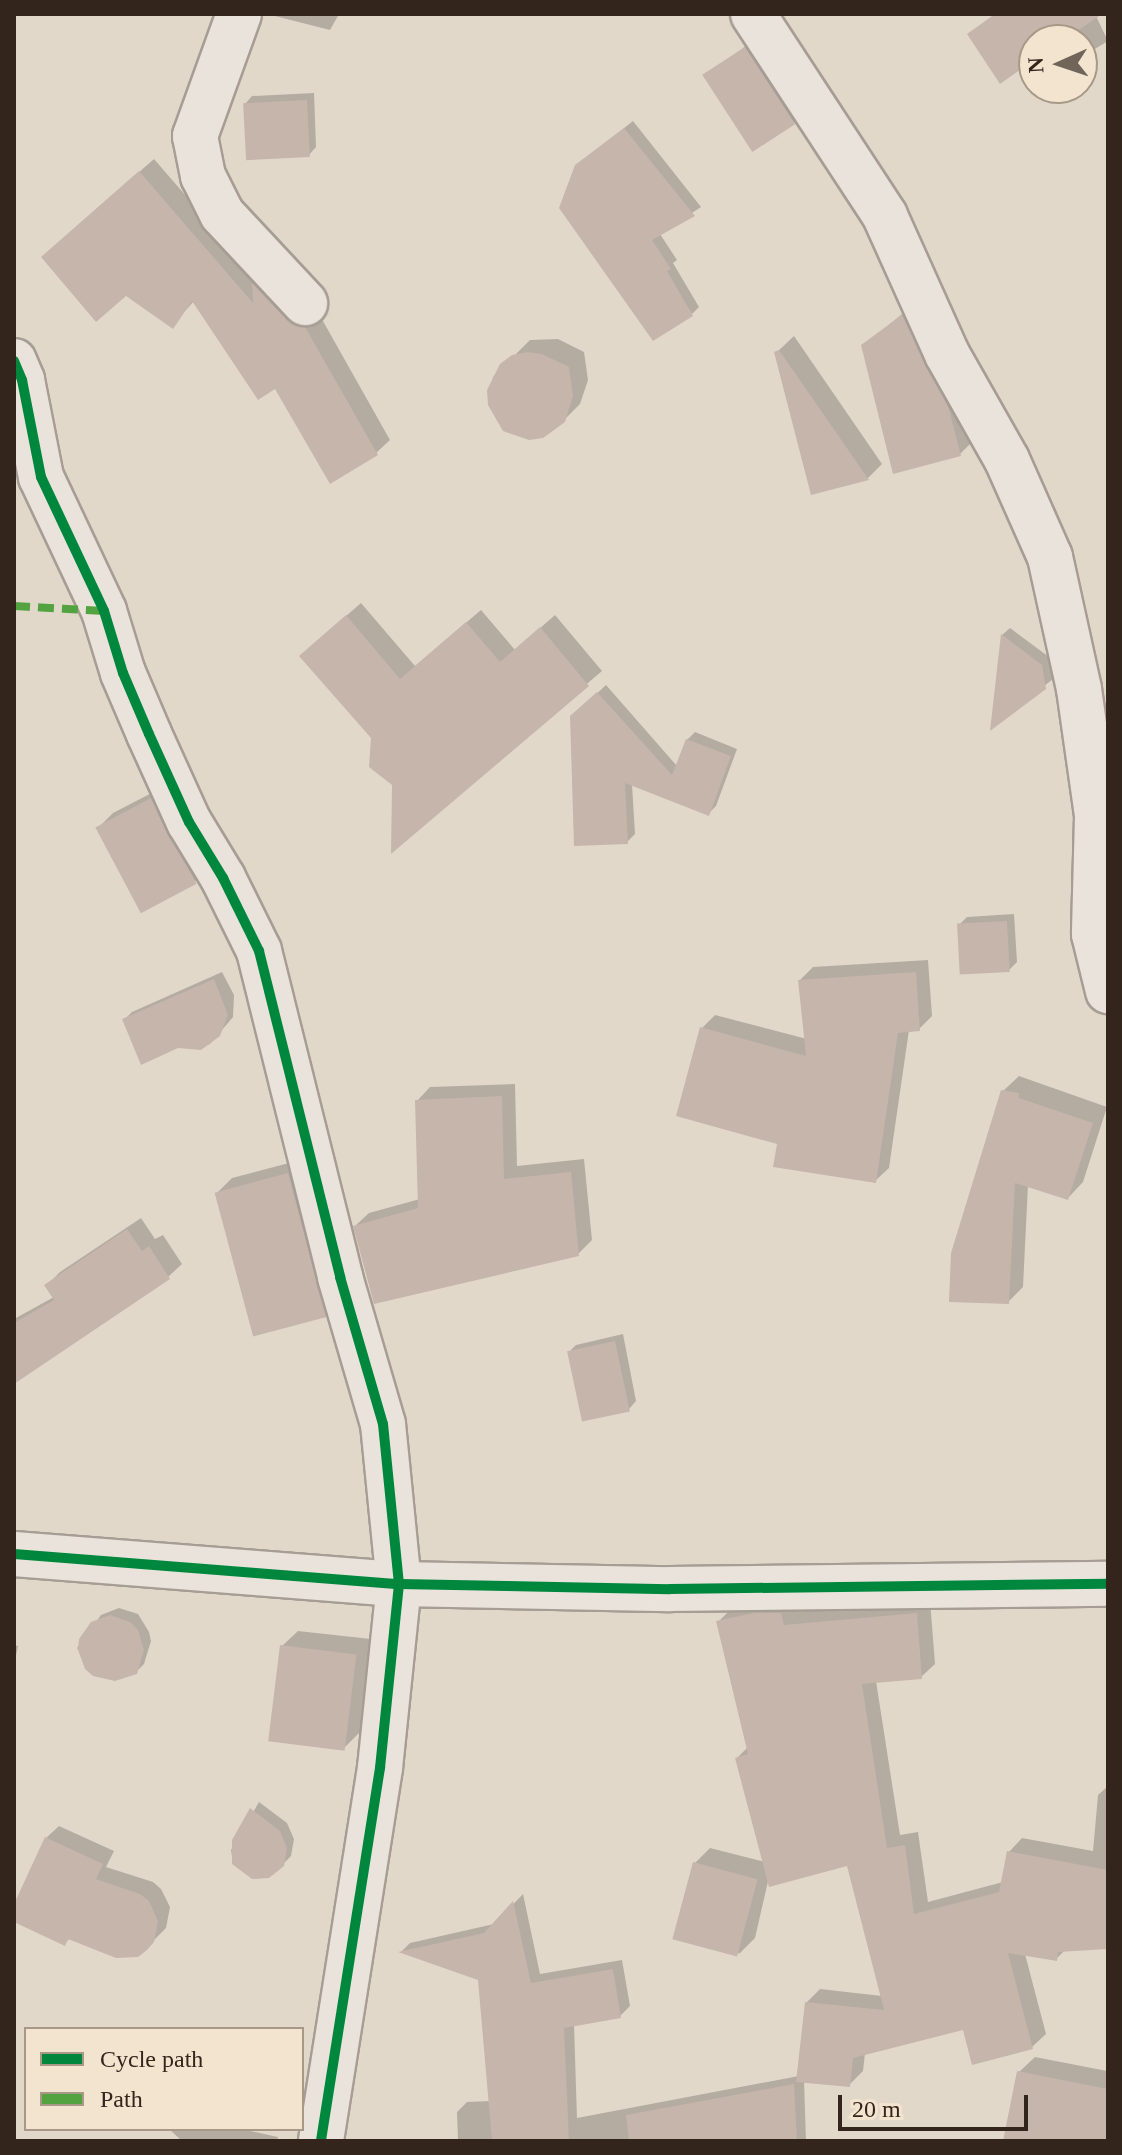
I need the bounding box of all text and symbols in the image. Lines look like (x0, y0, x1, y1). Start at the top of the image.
north arrow (1018, 24, 1098, 104)
text: N (1023, 57, 1048, 74)
legend (24, 2027, 304, 2131)
text: Cycle path (100, 2046, 203, 2072)
scale bar (842, 2079, 1032, 2129)
text: Path (100, 2086, 143, 2112)
text: 20 m (852, 2096, 901, 2122)

